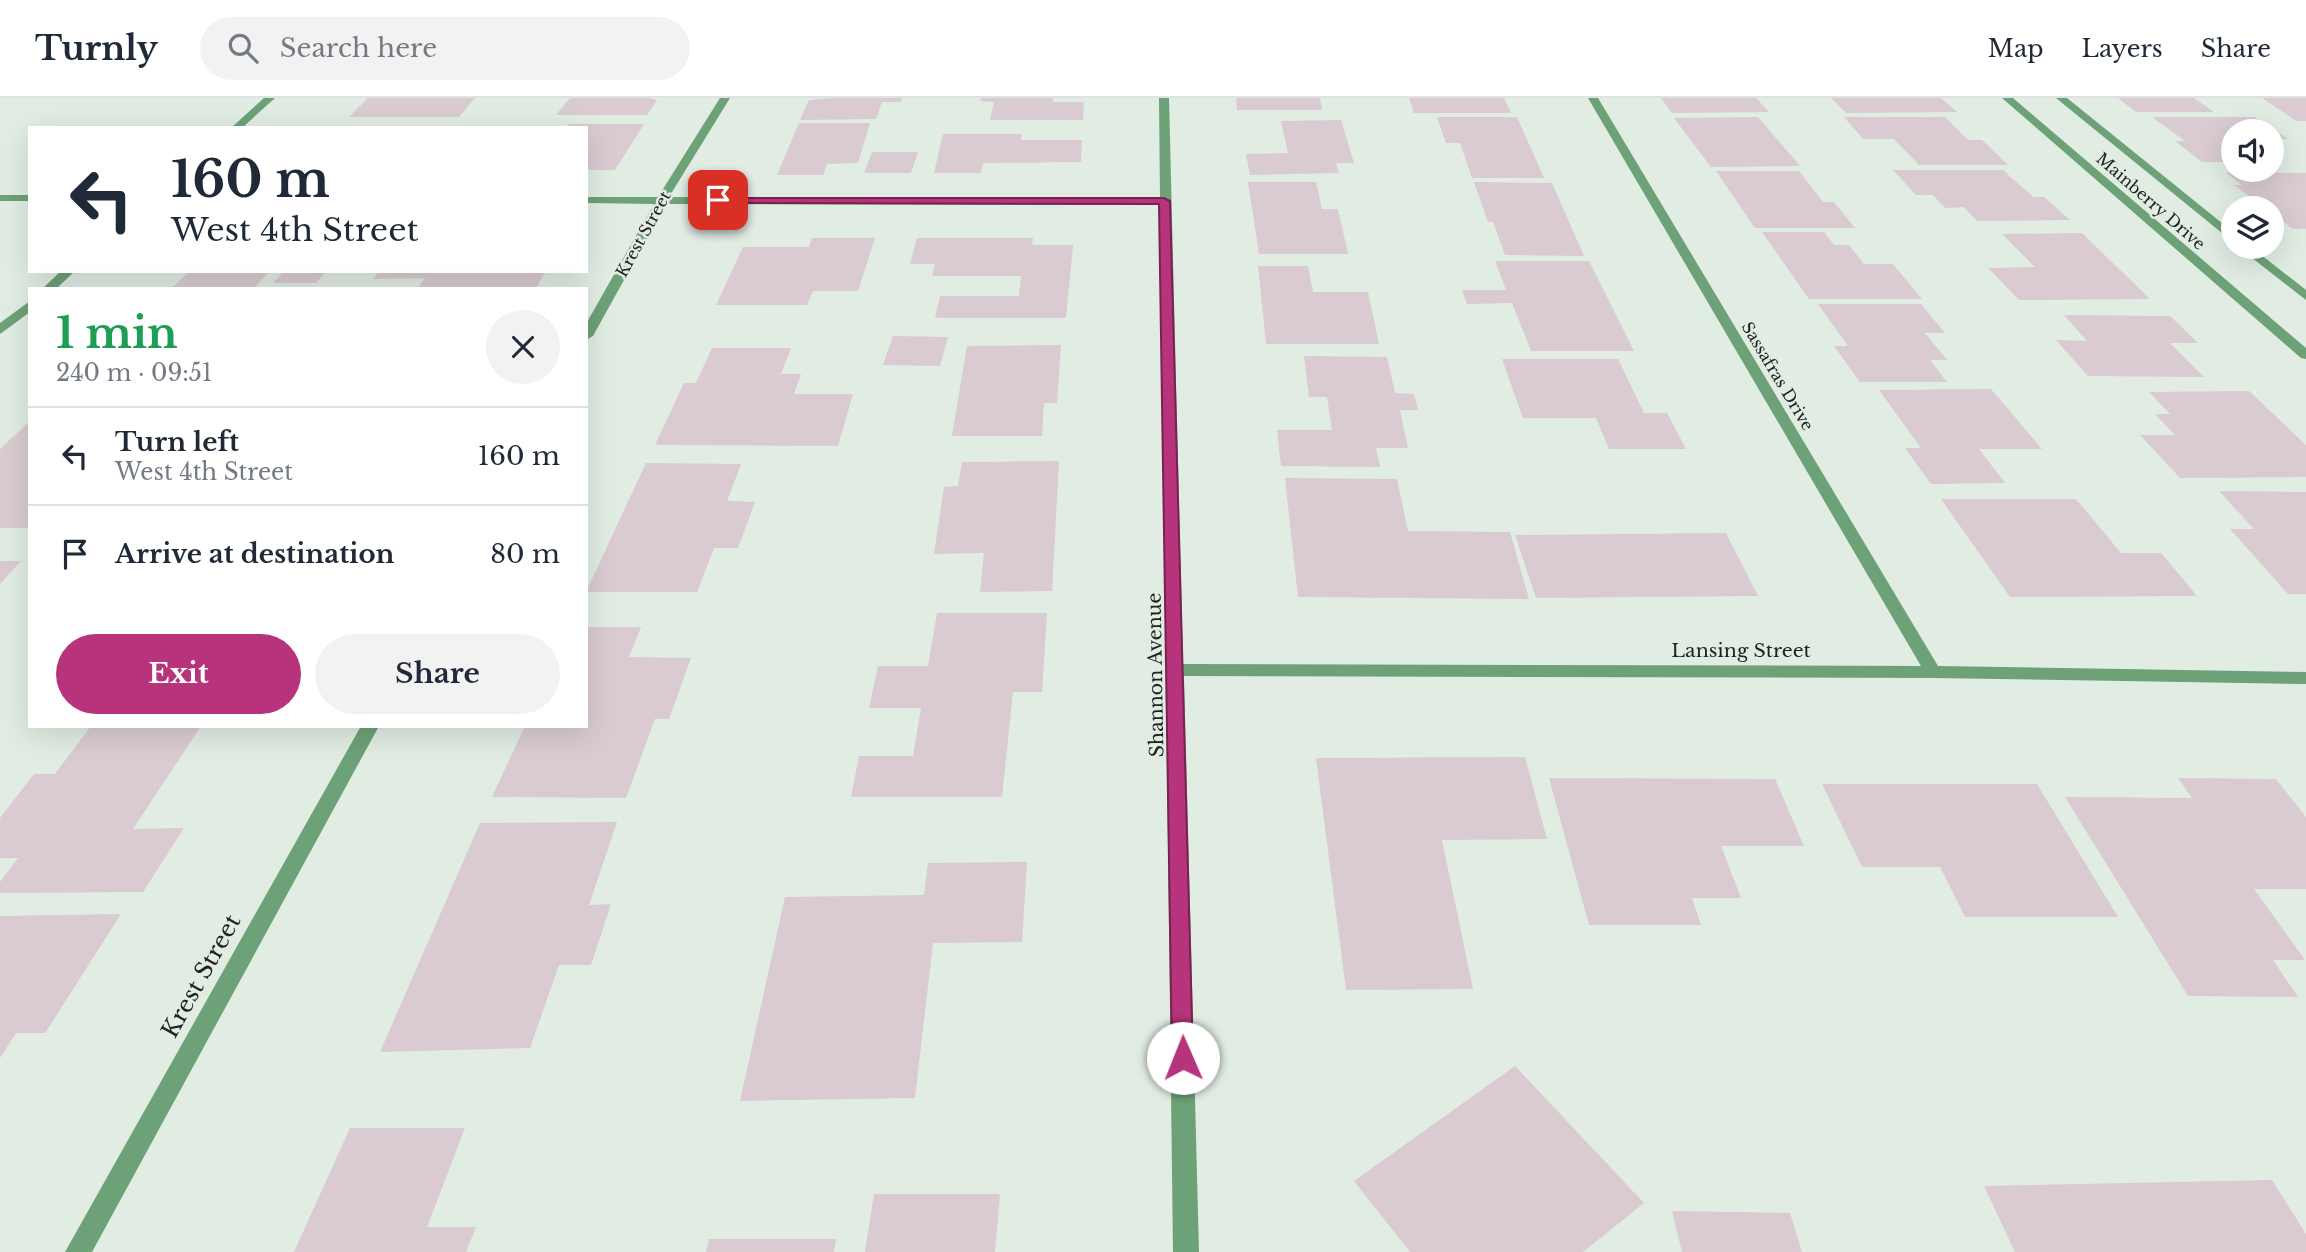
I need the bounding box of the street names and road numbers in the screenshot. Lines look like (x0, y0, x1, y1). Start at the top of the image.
street label: Mainberry Drive (2092, 148, 2210, 254)
street label: Krest Street (611, 188, 675, 280)
street label: Sassafras Drive (1738, 318, 1818, 434)
street label: Shannon Avenue (1143, 592, 1168, 757)
street label: Lansing Street (1671, 639, 1812, 662)
street label: Krest Street (156, 909, 247, 1043)

